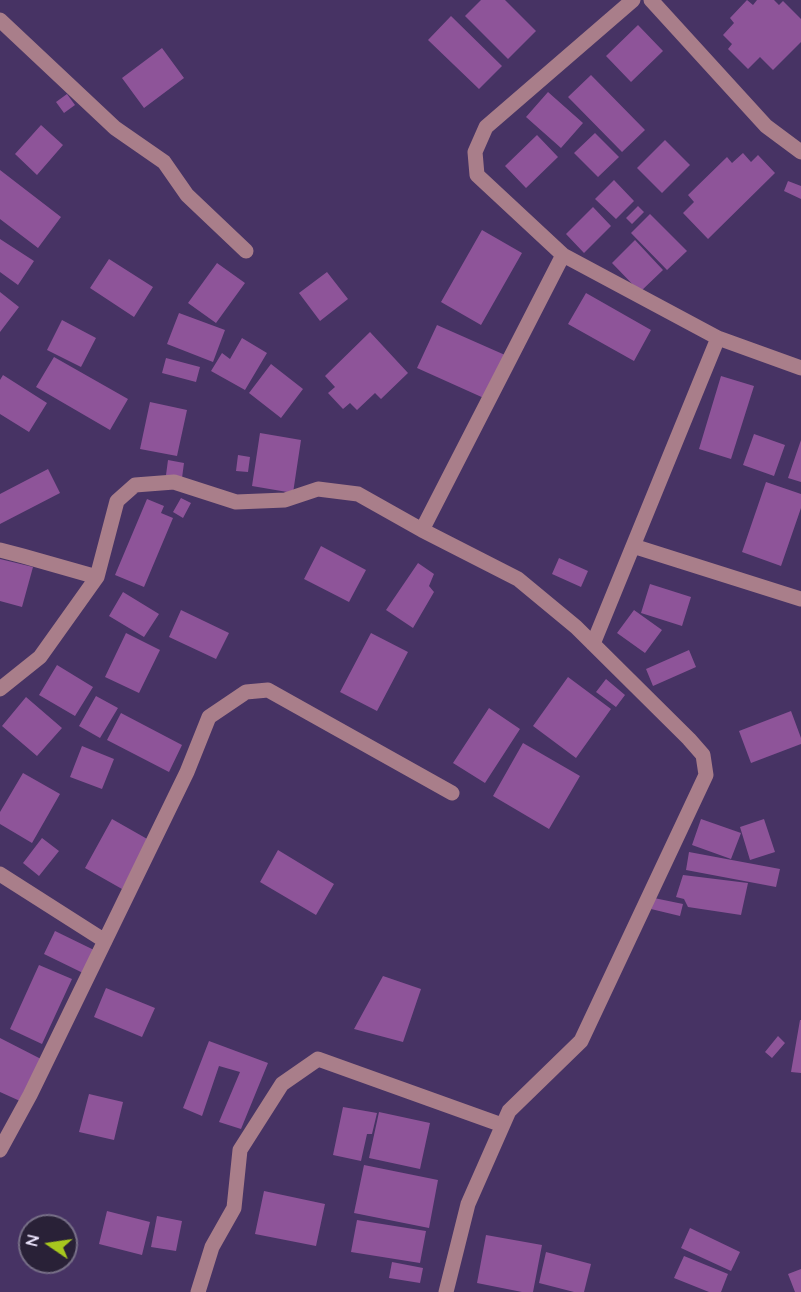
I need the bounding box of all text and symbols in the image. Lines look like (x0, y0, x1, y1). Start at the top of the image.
north arrow (18, 1214, 78, 1274)
text: N (21, 1232, 43, 1248)

